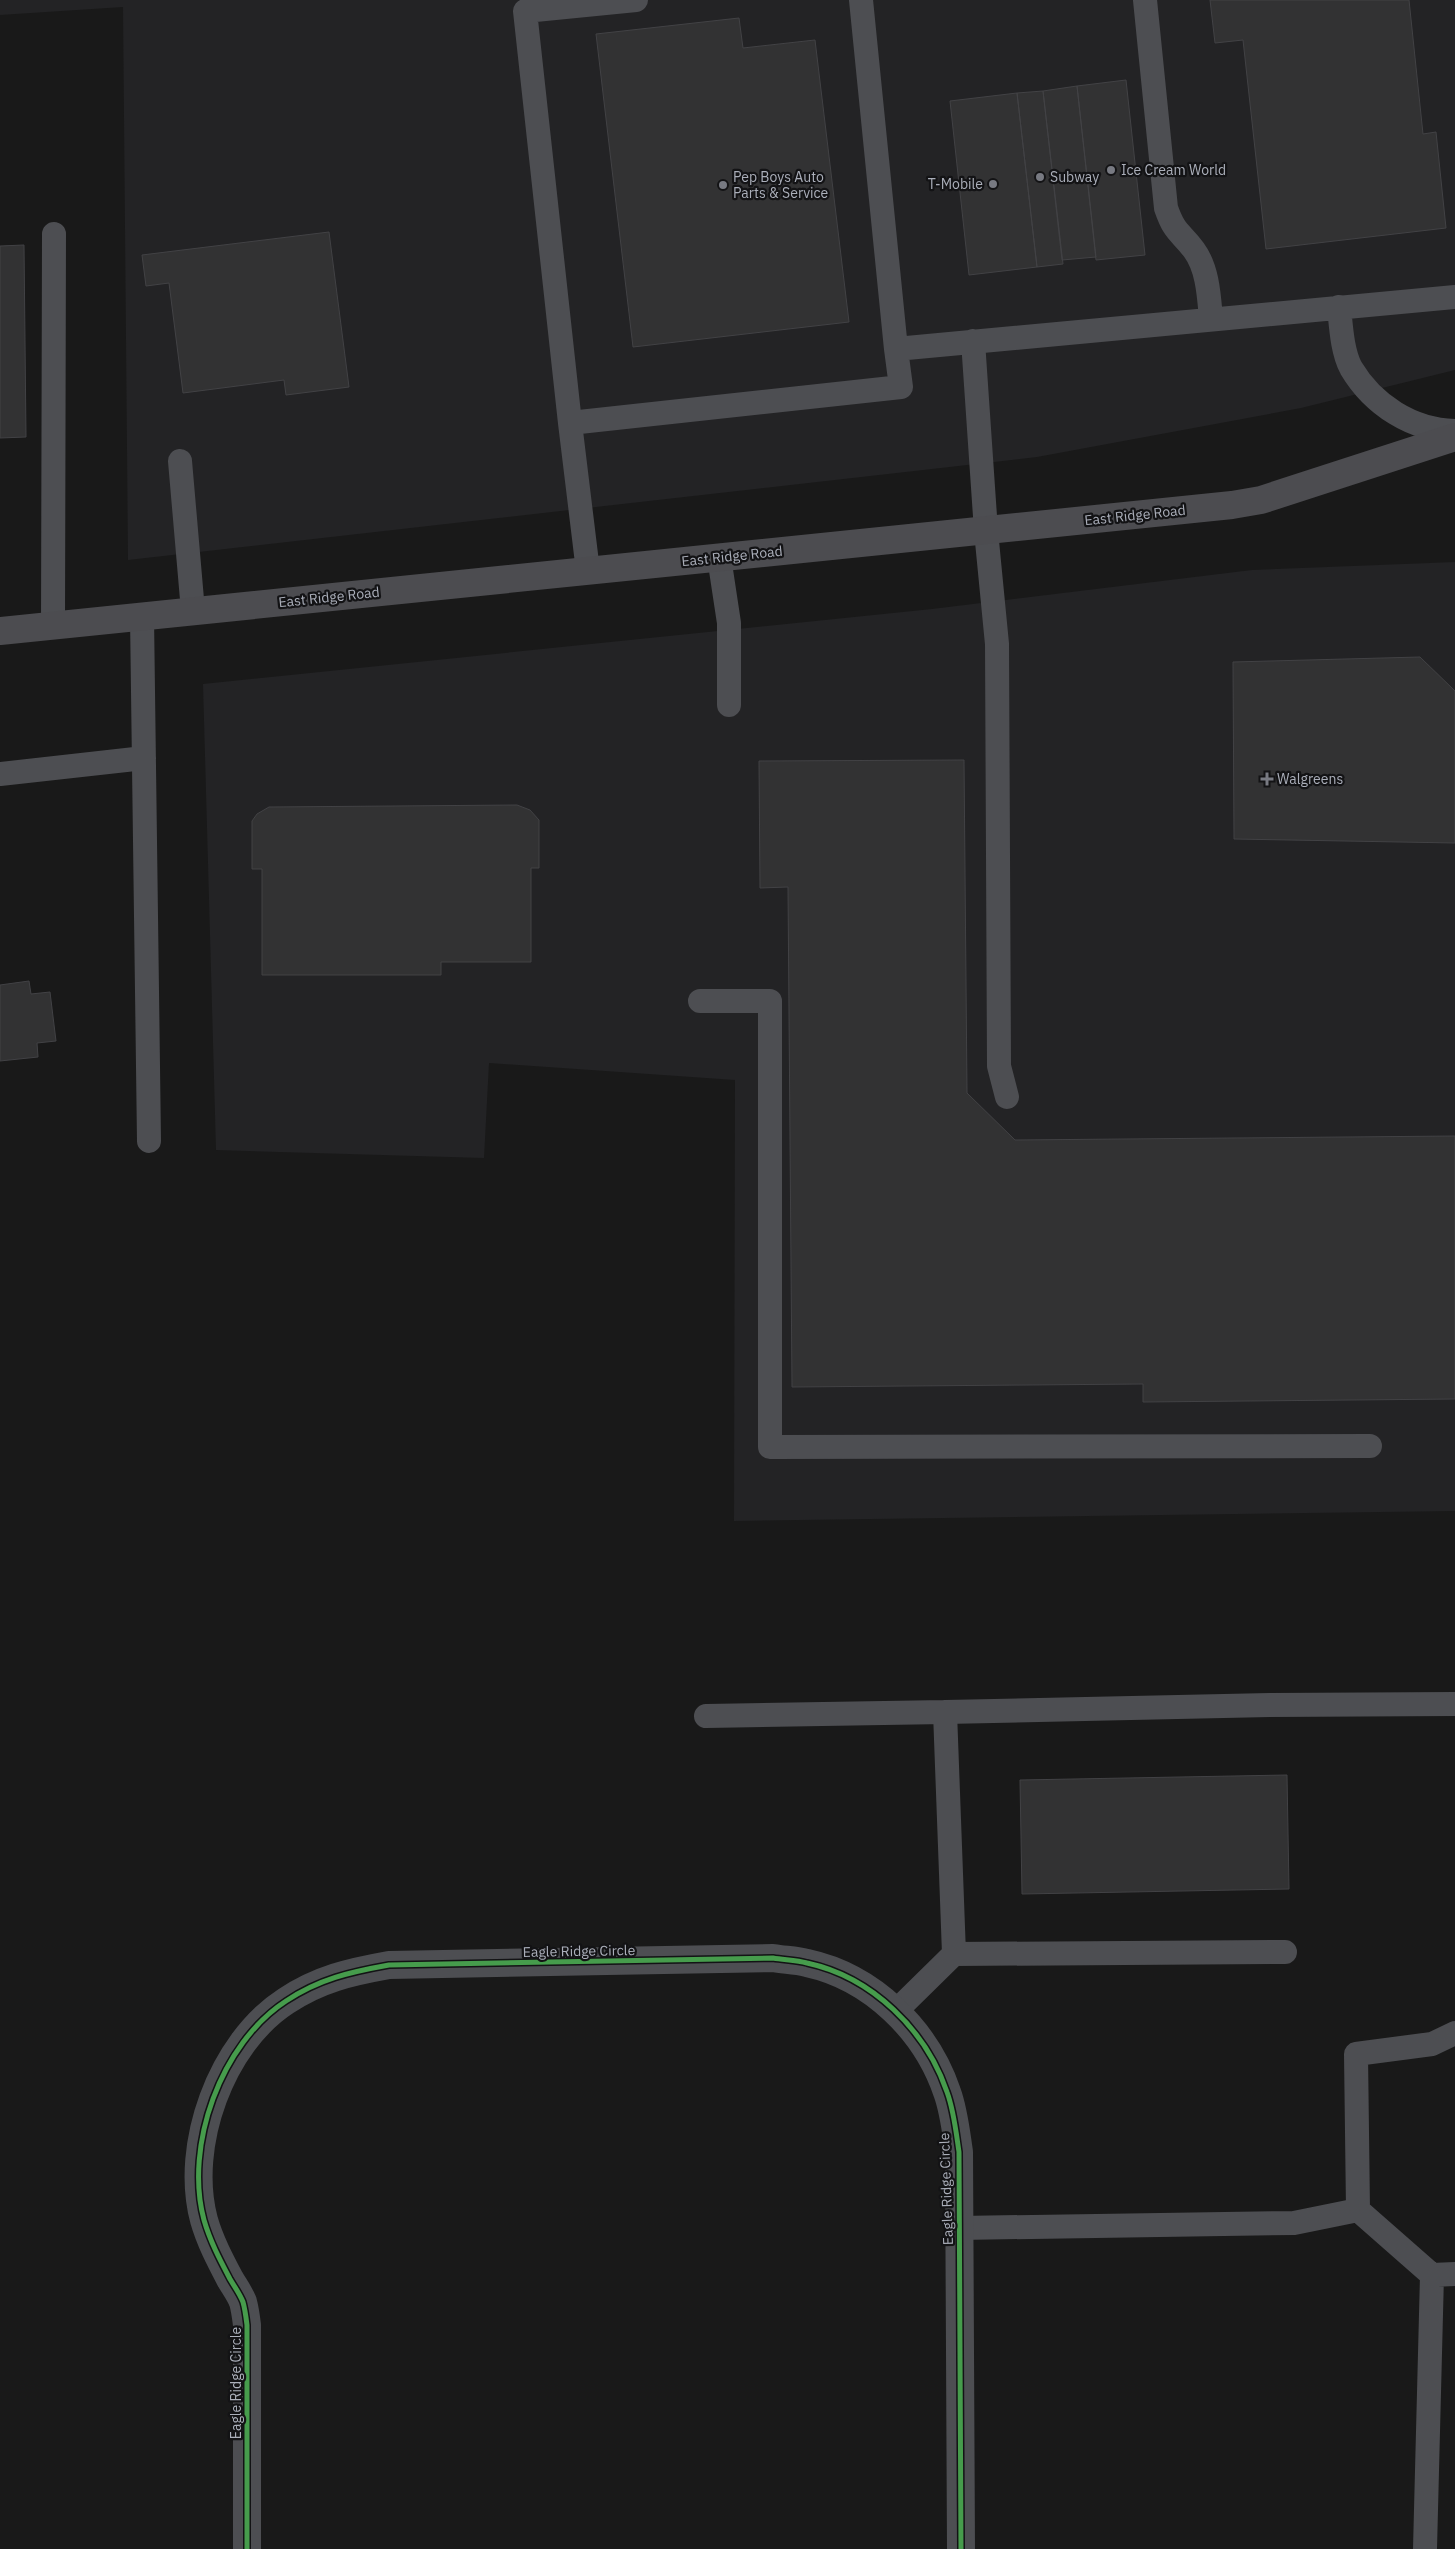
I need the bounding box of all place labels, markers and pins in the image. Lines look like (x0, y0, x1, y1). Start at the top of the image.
place label: Ice Cream World (1121, 161, 1226, 179)
marker: Ice Cream World (1105, 164, 1117, 176)
place label: Pep Boys Auto Parts & Service (733, 168, 829, 202)
place label: Subway (1050, 168, 1099, 186)
marker: Subway (1034, 171, 1046, 183)
place label: T-Mobile (928, 175, 983, 193)
marker: T-Mobile (987, 178, 999, 190)
marker: Pep Boys Auto Parts & Service (717, 179, 729, 191)
place label: Walgreens (1277, 770, 1343, 788)
marker: Walgreens (1261, 773, 1273, 785)

